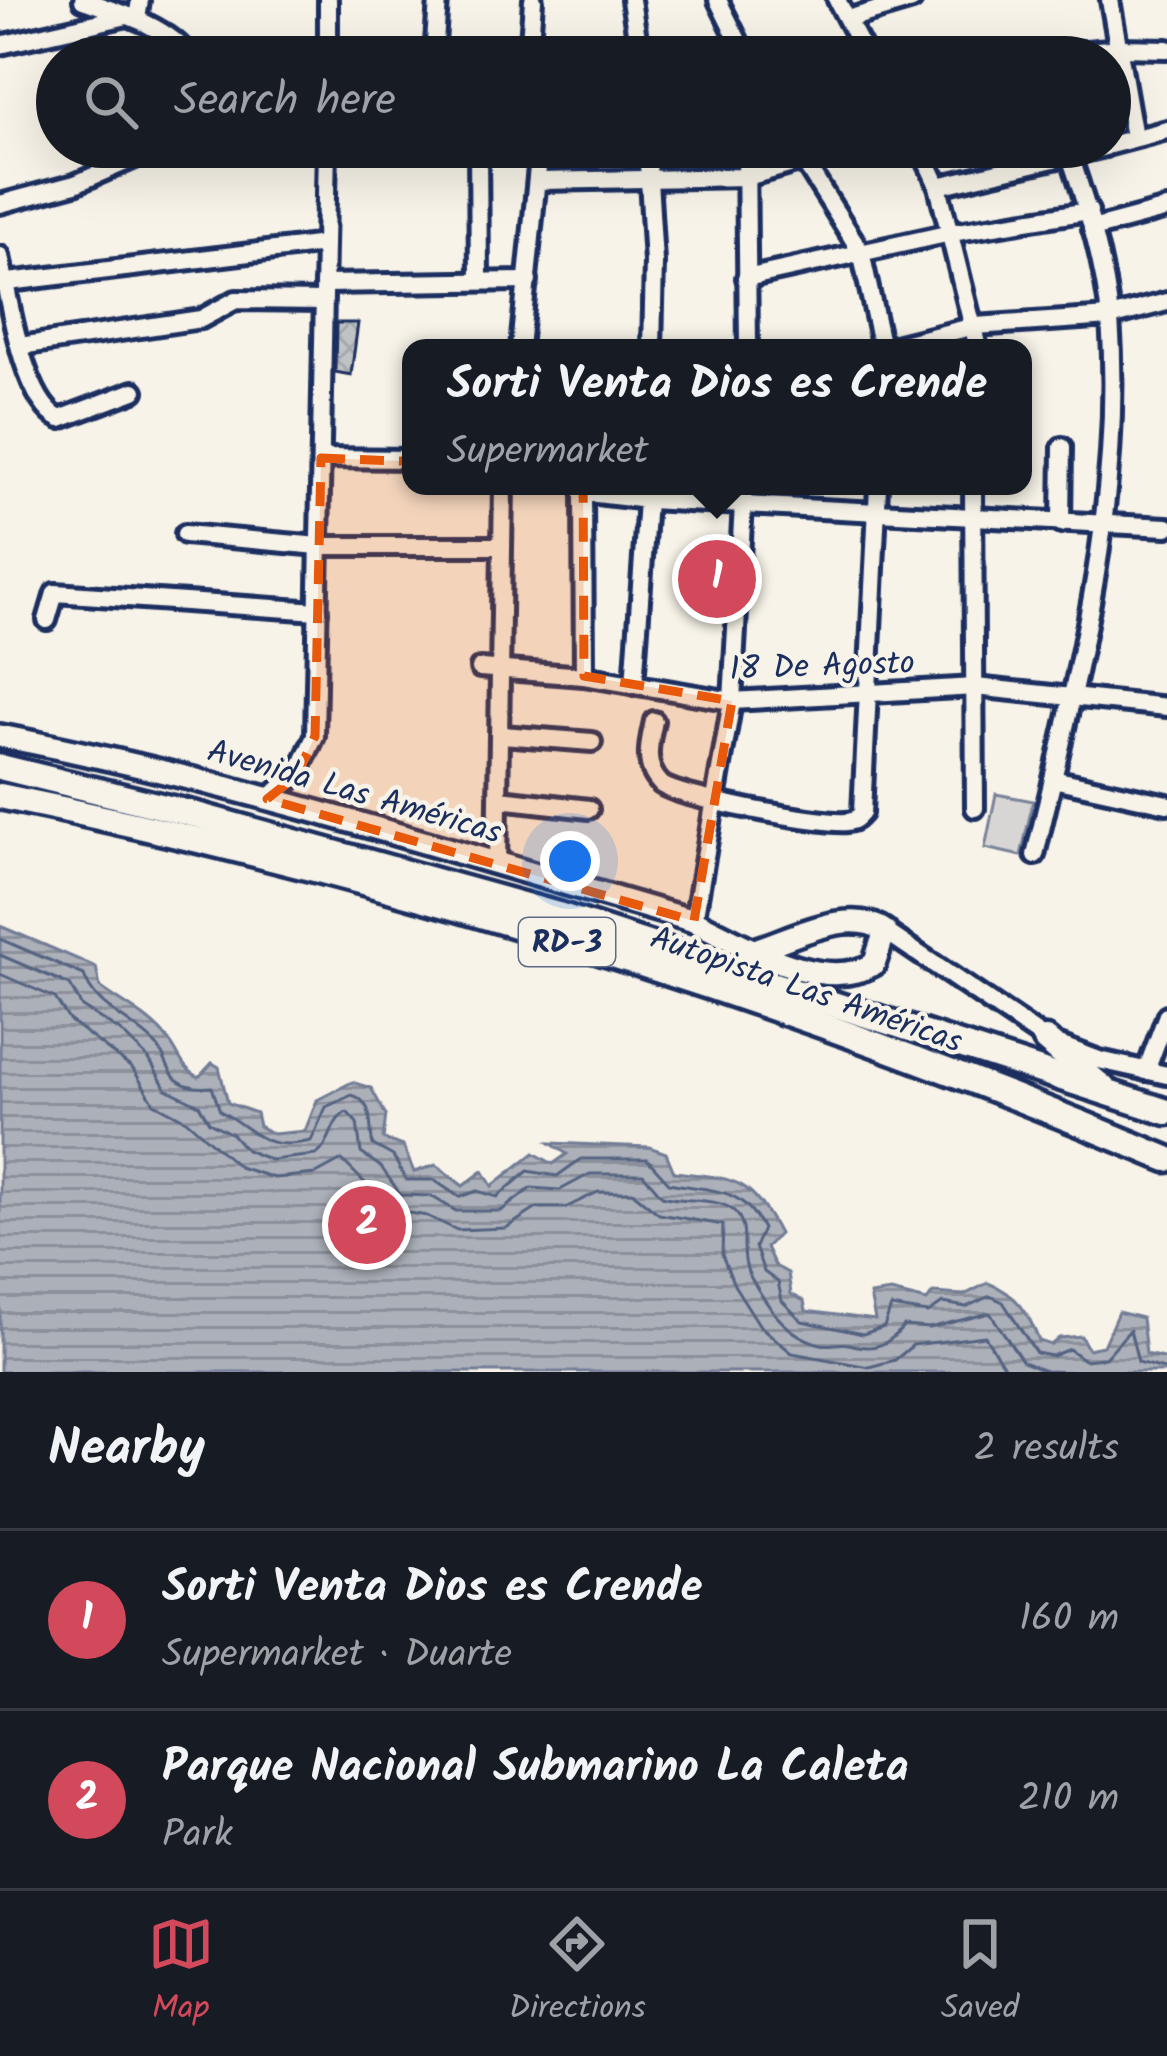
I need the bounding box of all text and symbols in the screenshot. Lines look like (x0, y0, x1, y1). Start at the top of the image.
search box (36, 36, 1131, 168)
text: Search here (174, 66, 396, 138)
icon: search (78, 69, 144, 135)
popup (402, 339, 1032, 495)
text: Sorti Venta Dios es Crende (447, 350, 987, 422)
text: Supermarket (447, 422, 649, 484)
pin: 1 (678, 534, 756, 624)
street label: 18 De Agosto (729, 638, 916, 697)
street label: Avenida Las Américas (201, 726, 507, 861)
your location (540, 831, 600, 891)
street label: Autopista Las Américas (642, 913, 969, 1070)
road number: RD-3 (519, 918, 615, 966)
pin: 2 (328, 1180, 406, 1270)
text: Nearby (48, 1410, 205, 1491)
text: 2 results (974, 1419, 1119, 1481)
text: Sorti Venta Dios es Crende (162, 1553, 702, 1625)
text: 1 (81, 1589, 93, 1651)
text: 160 m (1019, 1589, 1119, 1651)
text: Supermarket · Duarte (162, 1625, 512, 1687)
text: Parque Nacional Submarino La Caleta (162, 1733, 909, 1805)
text: 2 (76, 1769, 98, 1831)
text: 210 m (1018, 1769, 1119, 1831)
text: Park (162, 1805, 233, 1867)
tab: Map (148, 1911, 214, 2036)
tab: Directions (509, 1911, 646, 2036)
tab: Saved (941, 1911, 1019, 2036)

